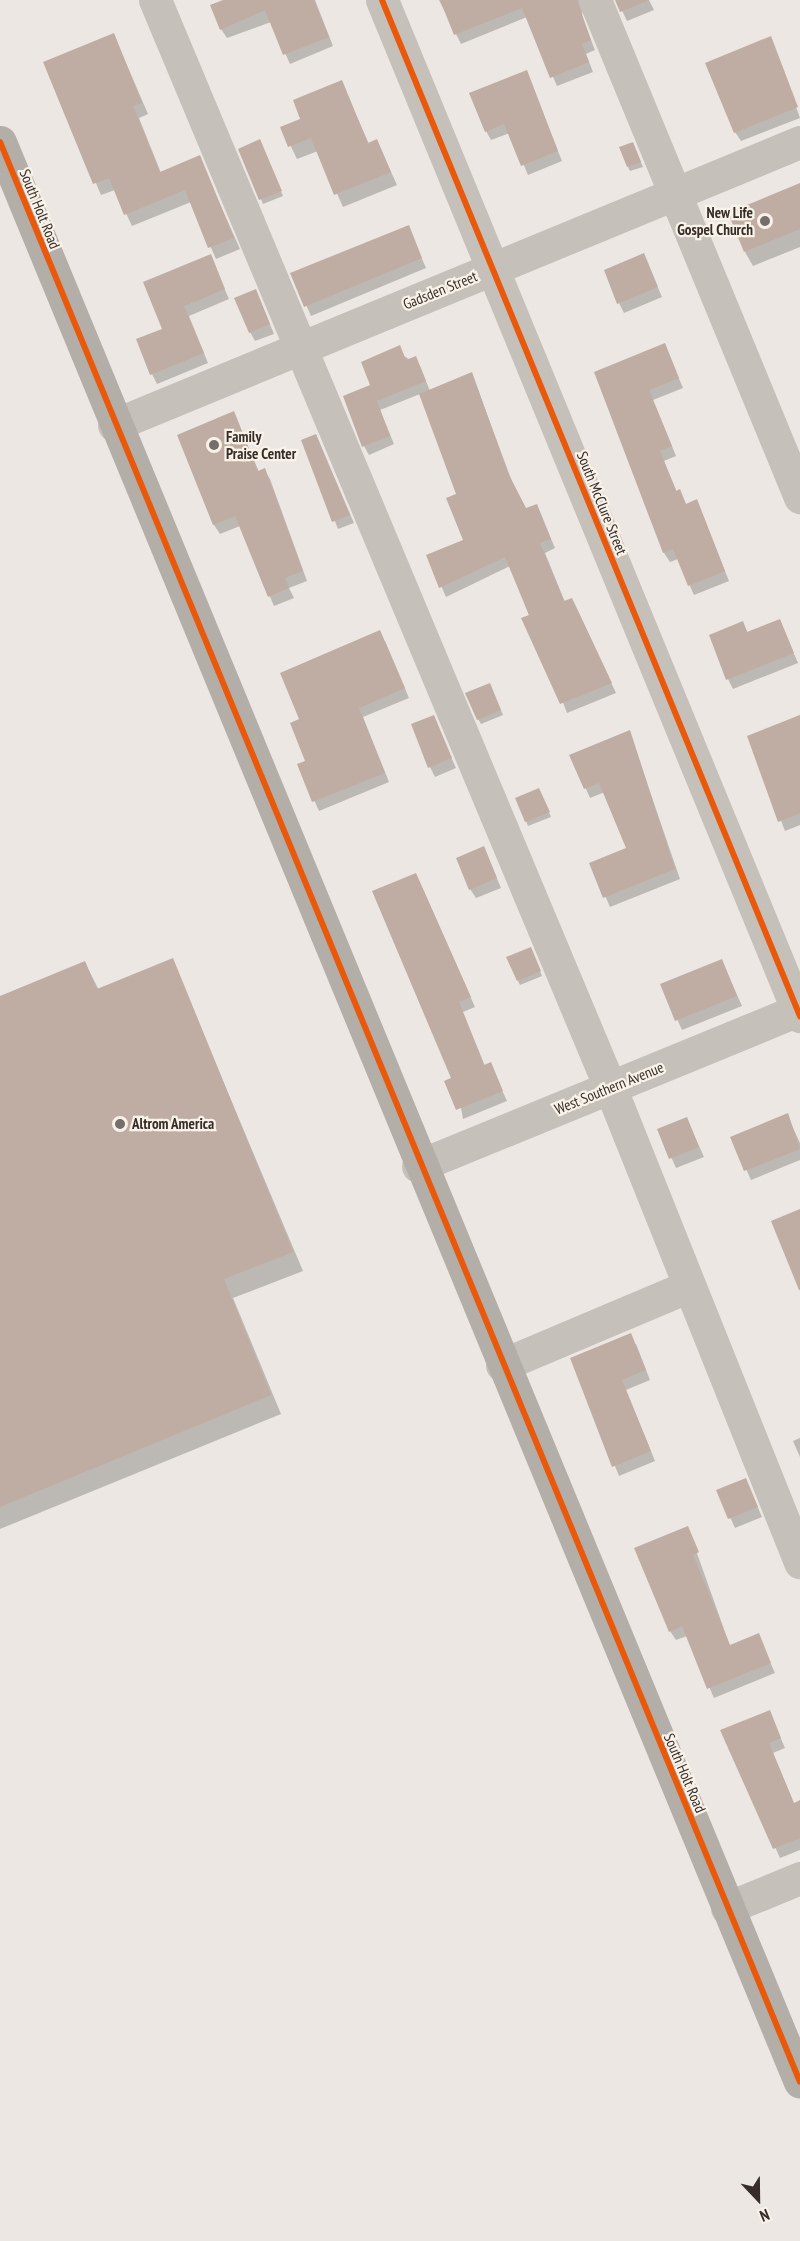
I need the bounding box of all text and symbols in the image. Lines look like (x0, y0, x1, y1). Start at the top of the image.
street label: South Holt Road (16, 167, 64, 251)
place label: New Life Gospel Church (677, 203, 753, 238)
marker: New Life Gospel Church (758, 214, 772, 228)
street label: Gadsden Street (400, 267, 480, 313)
place label: Family Praise Center (226, 427, 296, 462)
marker: Family Praise Center (207, 438, 221, 452)
street label: South McClure Street (573, 449, 631, 557)
street label: West Southern Avenue (552, 1058, 666, 1118)
place label: Altrom America (132, 1115, 215, 1133)
marker: Altrom America (113, 1117, 127, 1131)
street label: South Holt Road (660, 1731, 710, 1815)
north arrow (728, 2169, 788, 2229)
text: N (757, 2205, 773, 2227)

